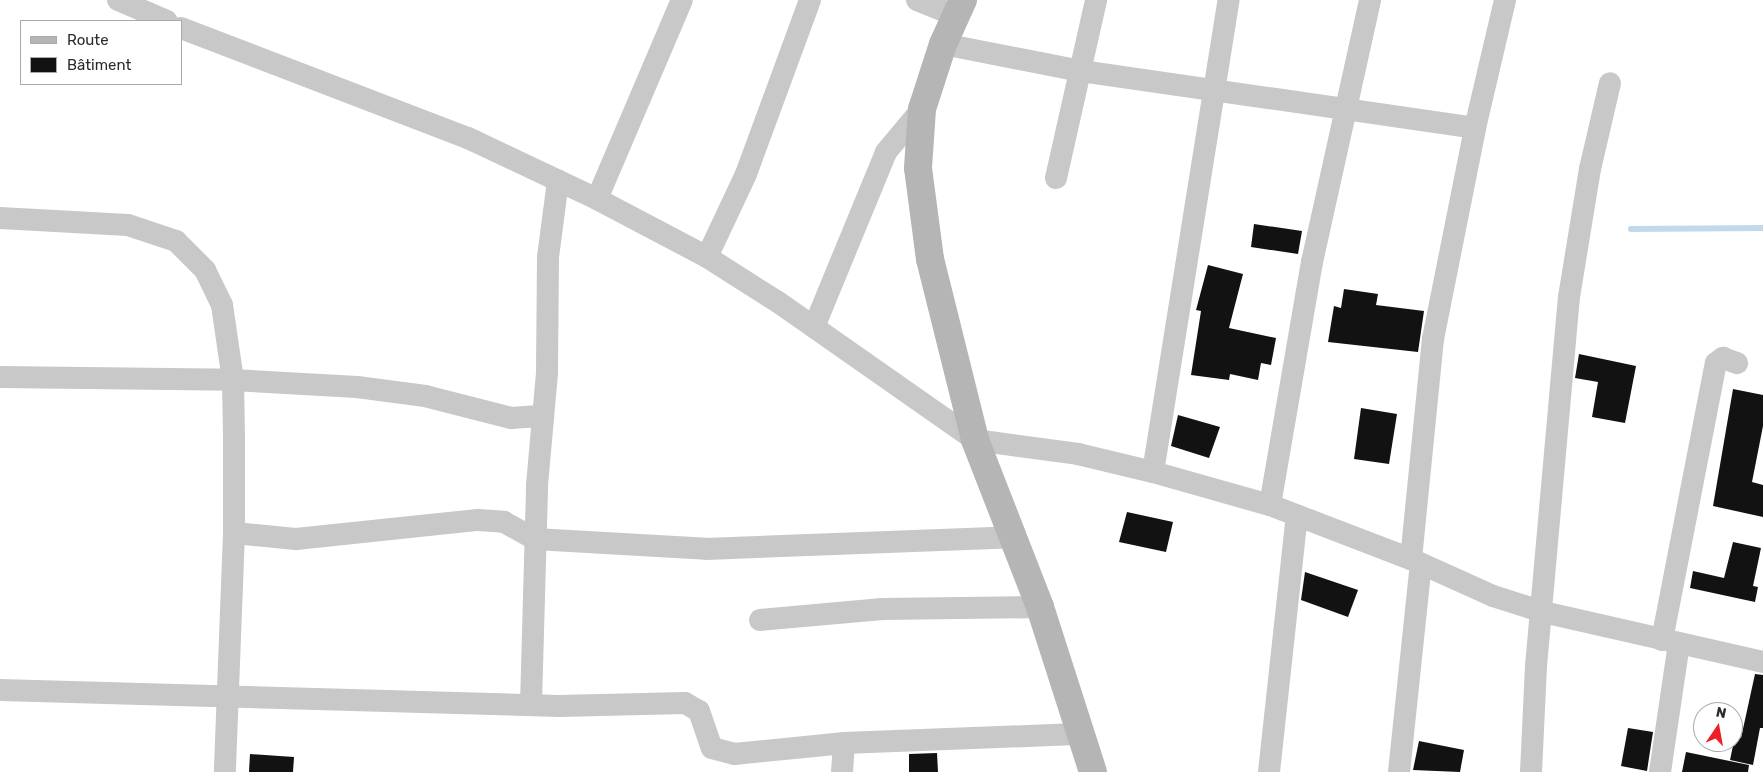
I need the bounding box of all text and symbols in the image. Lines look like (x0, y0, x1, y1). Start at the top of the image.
legend (20, 20, 182, 85)
text: Route (67, 31, 109, 49)
text: Bâtiment (67, 56, 131, 74)
north arrow (1693, 702, 1743, 752)
text: N (1714, 703, 1728, 722)

